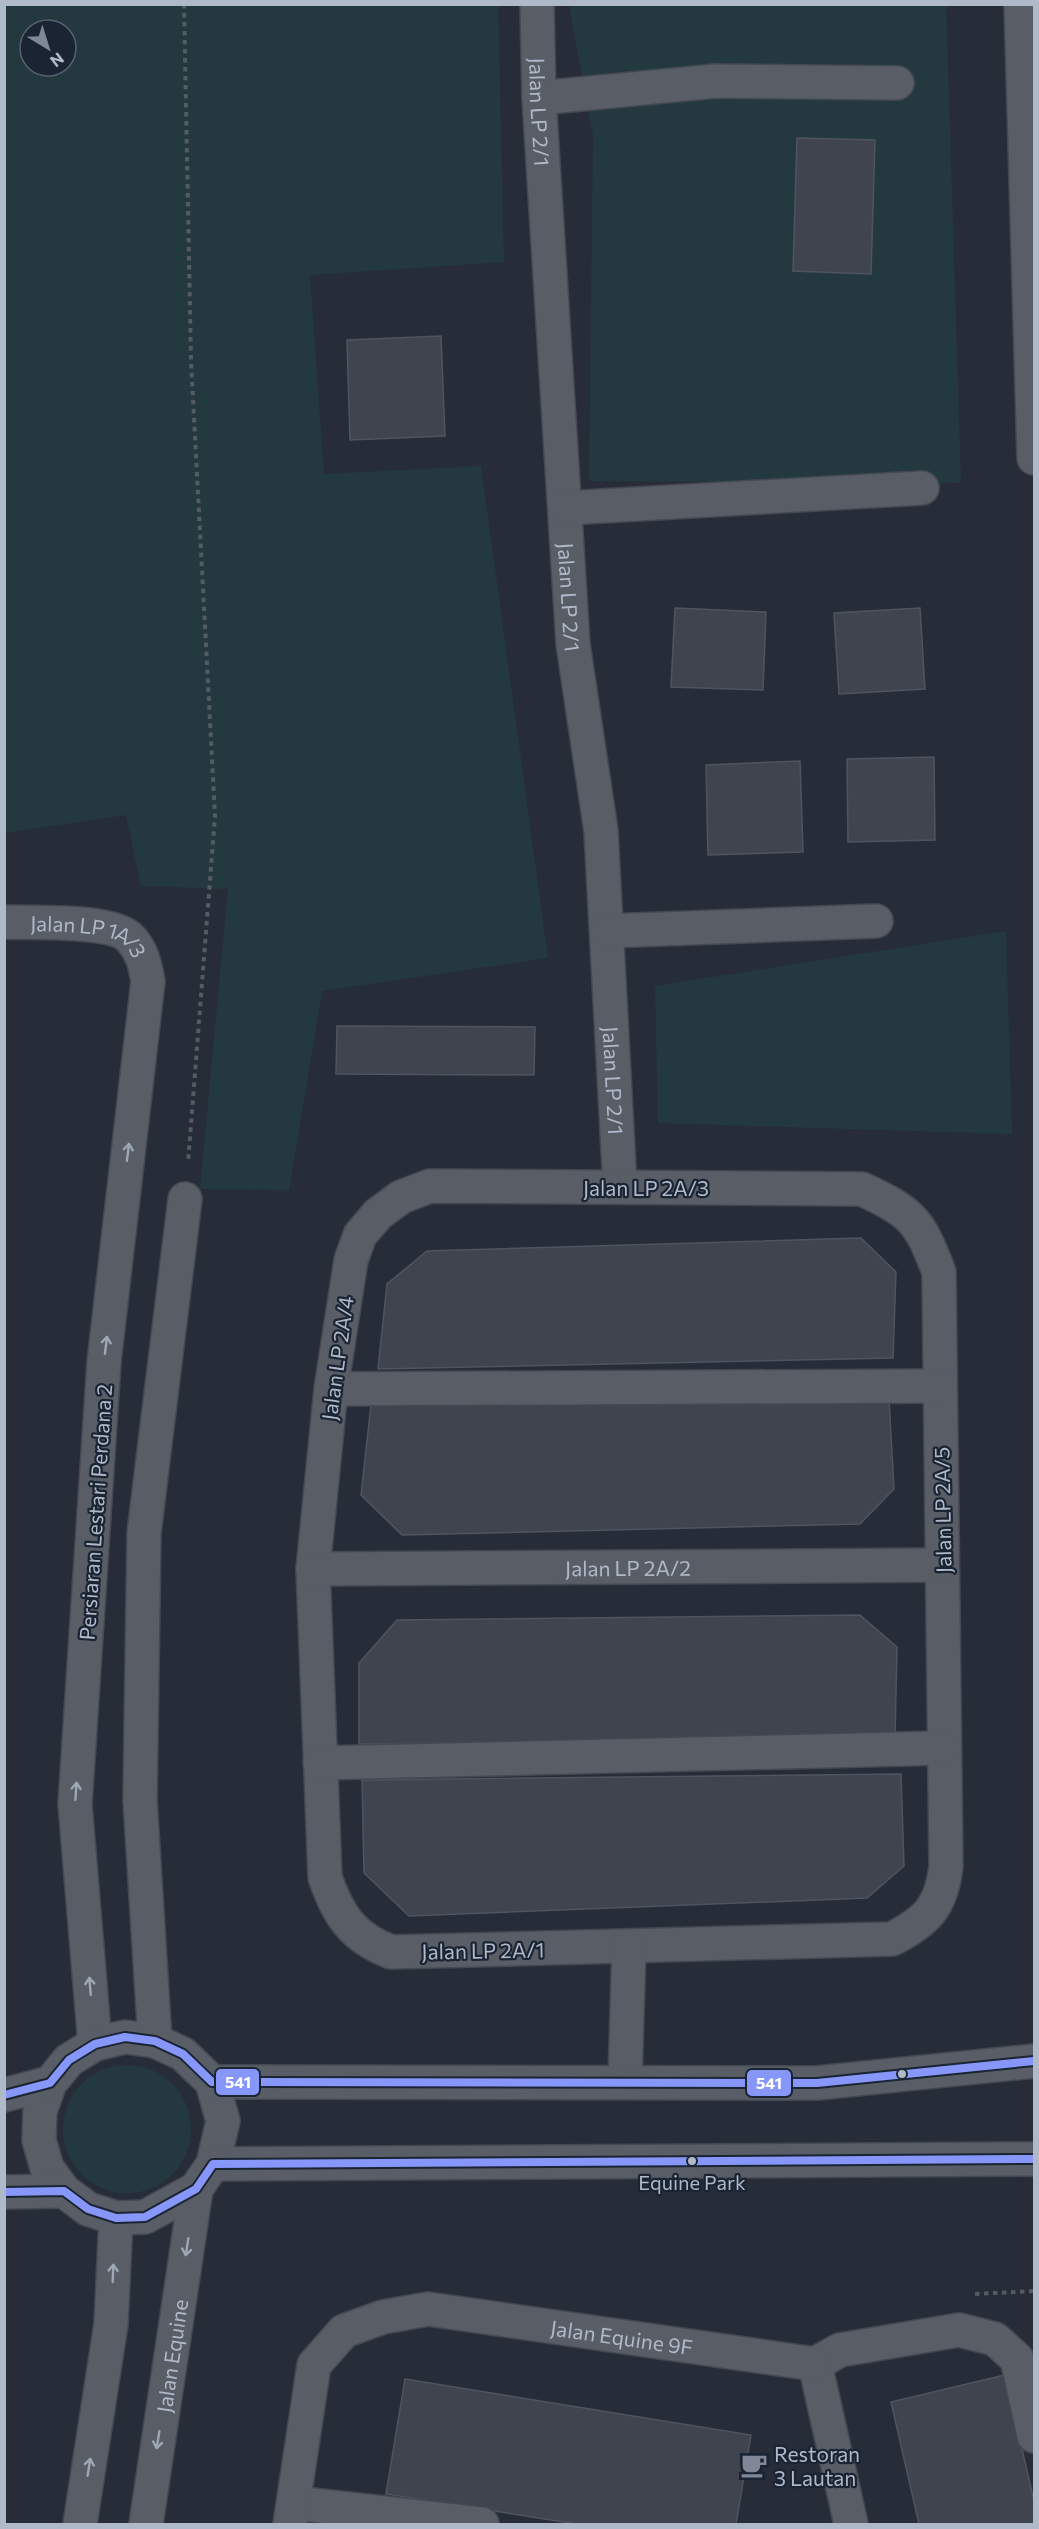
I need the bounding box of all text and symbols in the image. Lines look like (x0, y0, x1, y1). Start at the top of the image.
north arrow (18, 18, 78, 78)
text: N (47, 49, 68, 71)
street label: Jalan LP 2/1 (526, 57, 556, 167)
street label: Jalan LP 2/1 (554, 542, 586, 653)
street label: Jalan LP 1A/3 (30, 910, 153, 961)
street label: Jalan LP 2/1 (599, 1026, 630, 1135)
one-way arrow (123, 1142, 134, 1162)
street label: Jalan LP 2A/3 (583, 1175, 709, 1200)
street label: Jalan LP 2A/4 (316, 1294, 358, 1422)
one-way arrow (101, 1336, 112, 1356)
street label: Persiaran Lestari Perdana 2 (74, 1383, 116, 1641)
street label: Jalan LP 2A/5 (928, 1447, 956, 1573)
street label: Jalan LP 2A/2 (565, 1554, 691, 1580)
one-way arrow (71, 1782, 82, 1802)
street label: Jalan LP 2A/1 (421, 1936, 545, 1964)
one-way arrow (84, 1976, 95, 1996)
line badge: 541 (215, 2068, 260, 2096)
unlabelled marker (896, 2068, 908, 2080)
line badge: 541 (746, 2069, 792, 2097)
text: 541 (225, 2072, 251, 2091)
text: 541 (756, 2073, 782, 2092)
marker: Equine Park (686, 2155, 698, 2167)
place label: Equine Park (638, 2170, 746, 2194)
one-way arrow (182, 2237, 193, 2257)
one-way arrow (108, 2264, 119, 2284)
street label: Jalan Equine (150, 2297, 192, 2414)
street label: Jalan Equine 9F (549, 2314, 694, 2359)
one-way arrow (153, 2430, 164, 2449)
place label: Restoran 3 Lautan (774, 2441, 860, 2490)
cafe icon: Restoran 3 Lautan (739, 2450, 769, 2480)
one-way arrow (84, 2457, 95, 2477)

